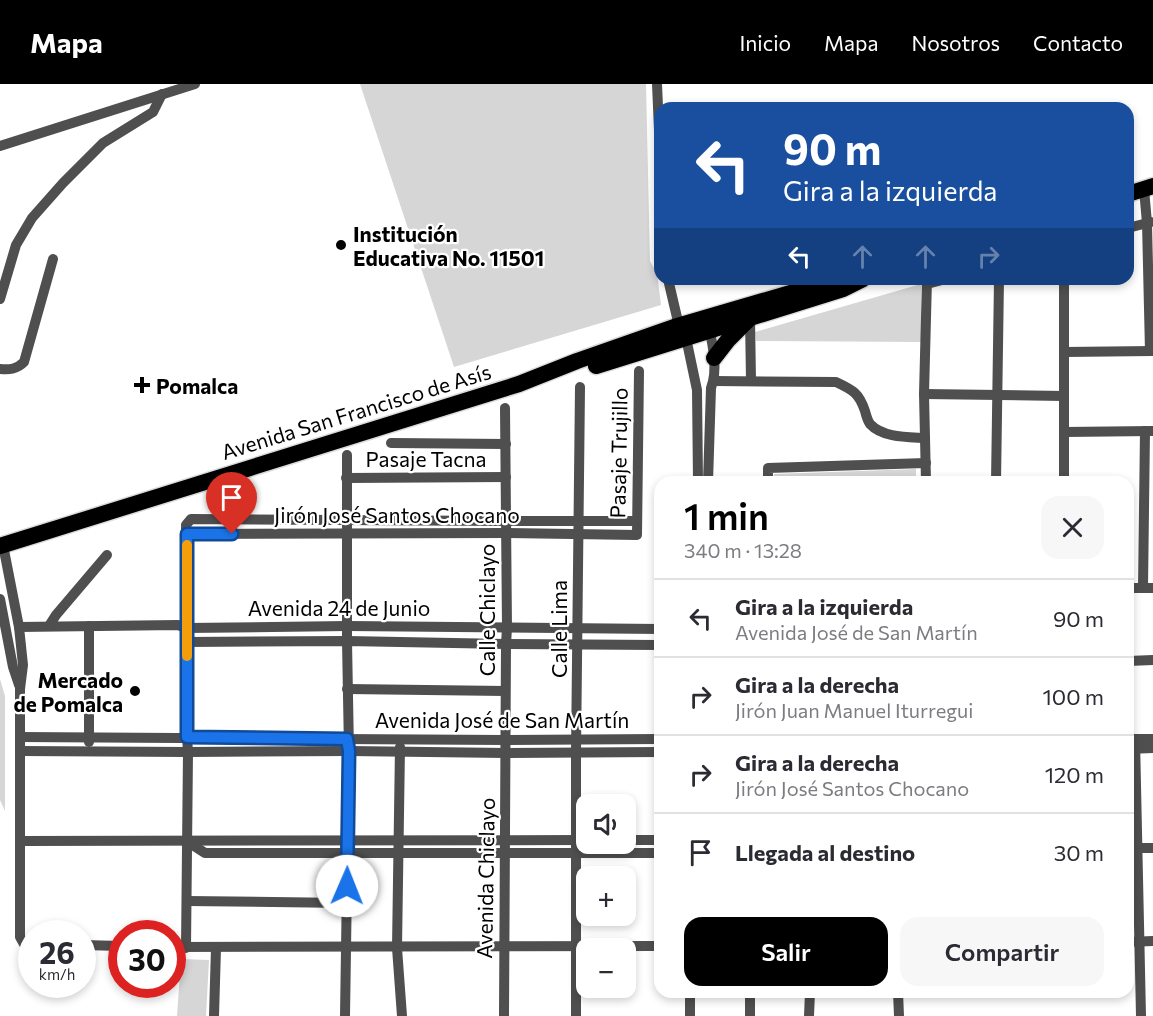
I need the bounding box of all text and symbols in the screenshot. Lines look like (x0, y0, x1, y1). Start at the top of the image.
text: Mapa (30, 25, 103, 59)
text: Inicio (739, 30, 791, 55)
text: Mapa (824, 30, 878, 55)
text: Nosotros (911, 30, 1000, 55)
text: Contacto (1033, 30, 1123, 55)
text: 90 m (783, 122, 882, 174)
icon: left (684, 126, 762, 204)
text: Gira a la izquierda (783, 174, 997, 207)
place label: Institución Educativa No. 11501 (353, 221, 544, 270)
marker: Institución Educativa No. 11501 (334, 238, 348, 252)
icon: left (783, 240, 816, 273)
icon: ahead (846, 240, 879, 273)
icon: ahead (909, 240, 942, 273)
icon: right (972, 240, 1005, 273)
street label: Avenida San Francisco de Asís (218, 358, 494, 464)
place label: Pomalca (156, 373, 238, 398)
marker: Pomalca (133, 376, 151, 394)
street label: Pasaje Trujillo (604, 387, 632, 519)
street label: Pasaje Tacna (365, 446, 487, 471)
pin (206, 472, 257, 534)
icon: arrive (215, 481, 248, 514)
text: 1 min (684, 493, 769, 537)
button: close (1041, 496, 1104, 559)
street label: Jirón José Santos Chocano (274, 502, 520, 527)
text: 340 m · 13:28 (684, 538, 802, 562)
street label: Calle Chiclayo (474, 544, 499, 676)
street label: Calle Lima (546, 580, 571, 678)
text: Gira a la izquierda (735, 593, 913, 620)
street label: Avenida 24 de Junio (248, 595, 430, 620)
icon: left (684, 602, 717, 635)
text: 90 m (1053, 605, 1104, 632)
text: Avenida José de San Martín (735, 620, 978, 644)
place label: Mercado de Pomalca (13, 667, 123, 716)
text: Gira a la derecha (735, 671, 899, 698)
icon: right (684, 680, 717, 713)
text: 100 m (1042, 683, 1104, 710)
marker: Mercado de Pomalca (128, 684, 142, 698)
text: Jirón Juan Manuel Iturregui (735, 698, 973, 722)
street label: Avenida José de San Martín (375, 707, 629, 732)
text: Gira a la derecha (735, 749, 899, 776)
icon: right (684, 758, 717, 791)
text: 120 m (1045, 761, 1104, 788)
text: Jirón José Santos Chocano (735, 776, 969, 800)
map controls (576, 794, 636, 998)
button: sound (576, 794, 636, 854)
street label: Avenida Chiclayo (471, 797, 499, 959)
icon: arrive (684, 836, 717, 869)
text: Llegada al destino (735, 839, 915, 866)
text: 30 m (1054, 839, 1104, 866)
position arrow (315, 854, 379, 918)
button: + (576, 866, 636, 926)
button: Salir (684, 917, 888, 986)
button: Compartir (900, 917, 1104, 986)
speed limit sign: 30 (108, 920, 186, 998)
text: 26 (39, 933, 75, 970)
button: − (576, 938, 636, 998)
text: km/h (39, 965, 75, 983)

